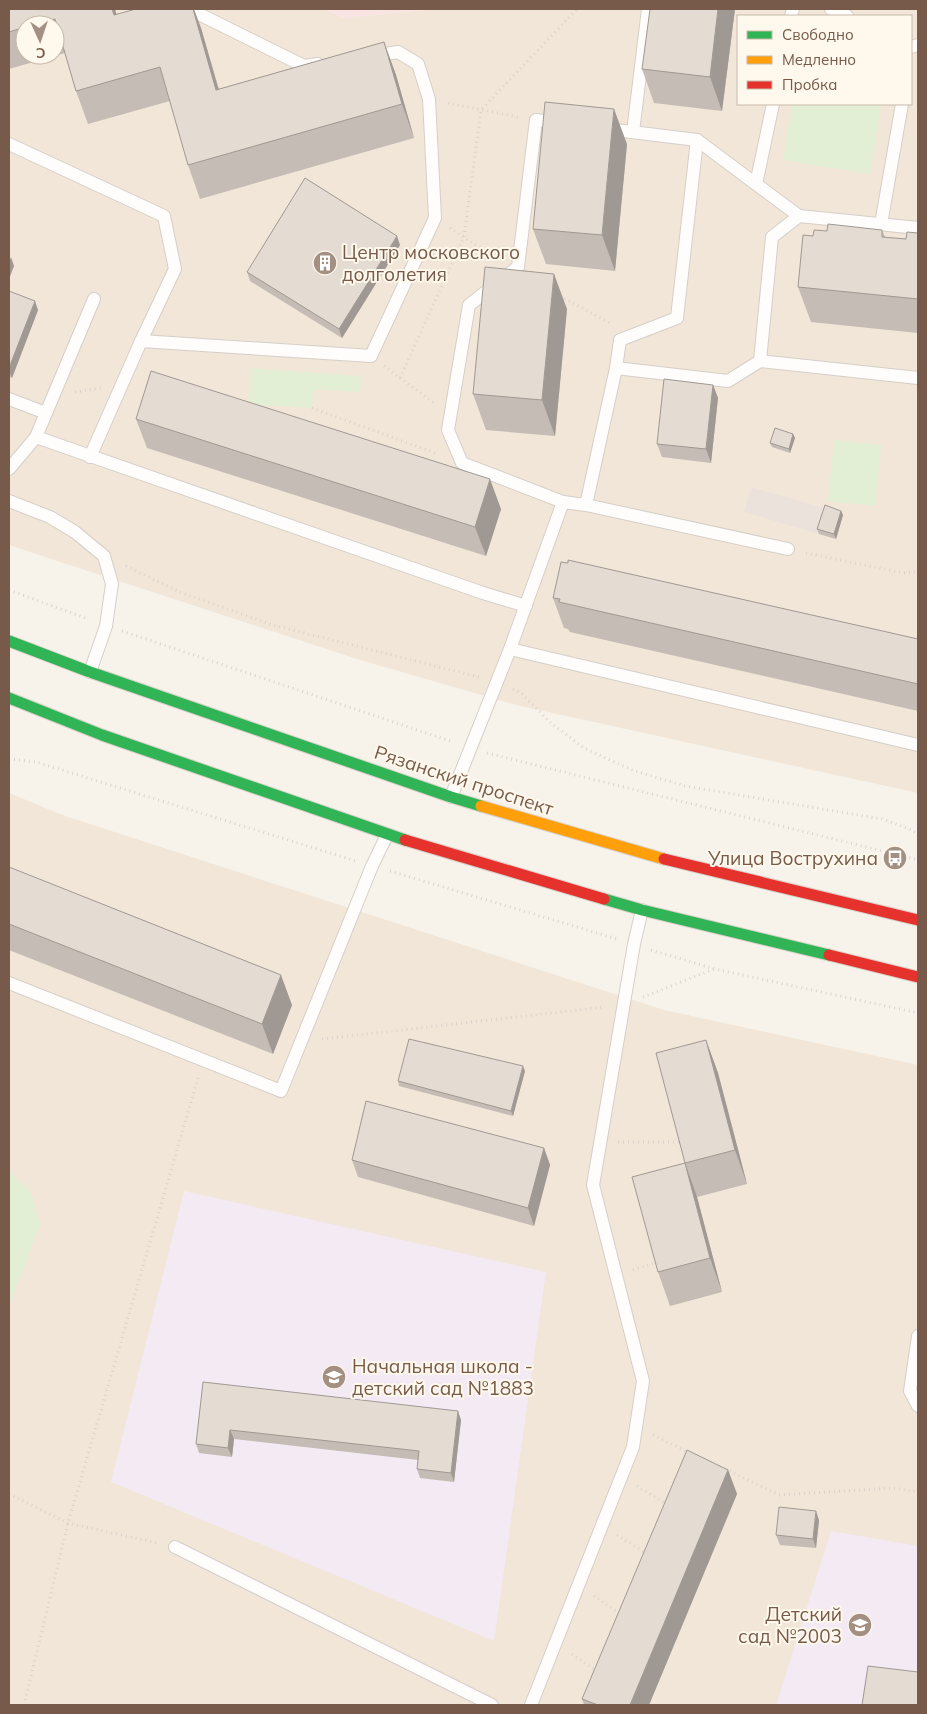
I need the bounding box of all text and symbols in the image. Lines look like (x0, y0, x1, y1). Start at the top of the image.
north arrow (15, 15, 65, 65)
legend (737, 15, 912, 105)
text: Свободно (782, 25, 854, 44)
text: С (35, 44, 46, 62)
text: Медленно (782, 50, 856, 69)
text: Пробка (782, 75, 837, 94)
place label: Центр московского долголетия (342, 240, 520, 286)
building icon: Центр московского долголетия (312, 250, 338, 276)
street label: Рязанский проспект (371, 740, 557, 820)
bus stop icon: Улица Вострухина (882, 845, 908, 871)
place label: Улица Вострухина (707, 846, 878, 870)
place label: Начальная школа - детский сад №1883 (352, 1354, 534, 1400)
school or university icon: Начальная школа - детский сад №1883 (321, 1364, 347, 1390)
place label: Детский сад №2003 (738, 1602, 842, 1648)
school or university icon: Детский сад №2003 (847, 1612, 873, 1638)

